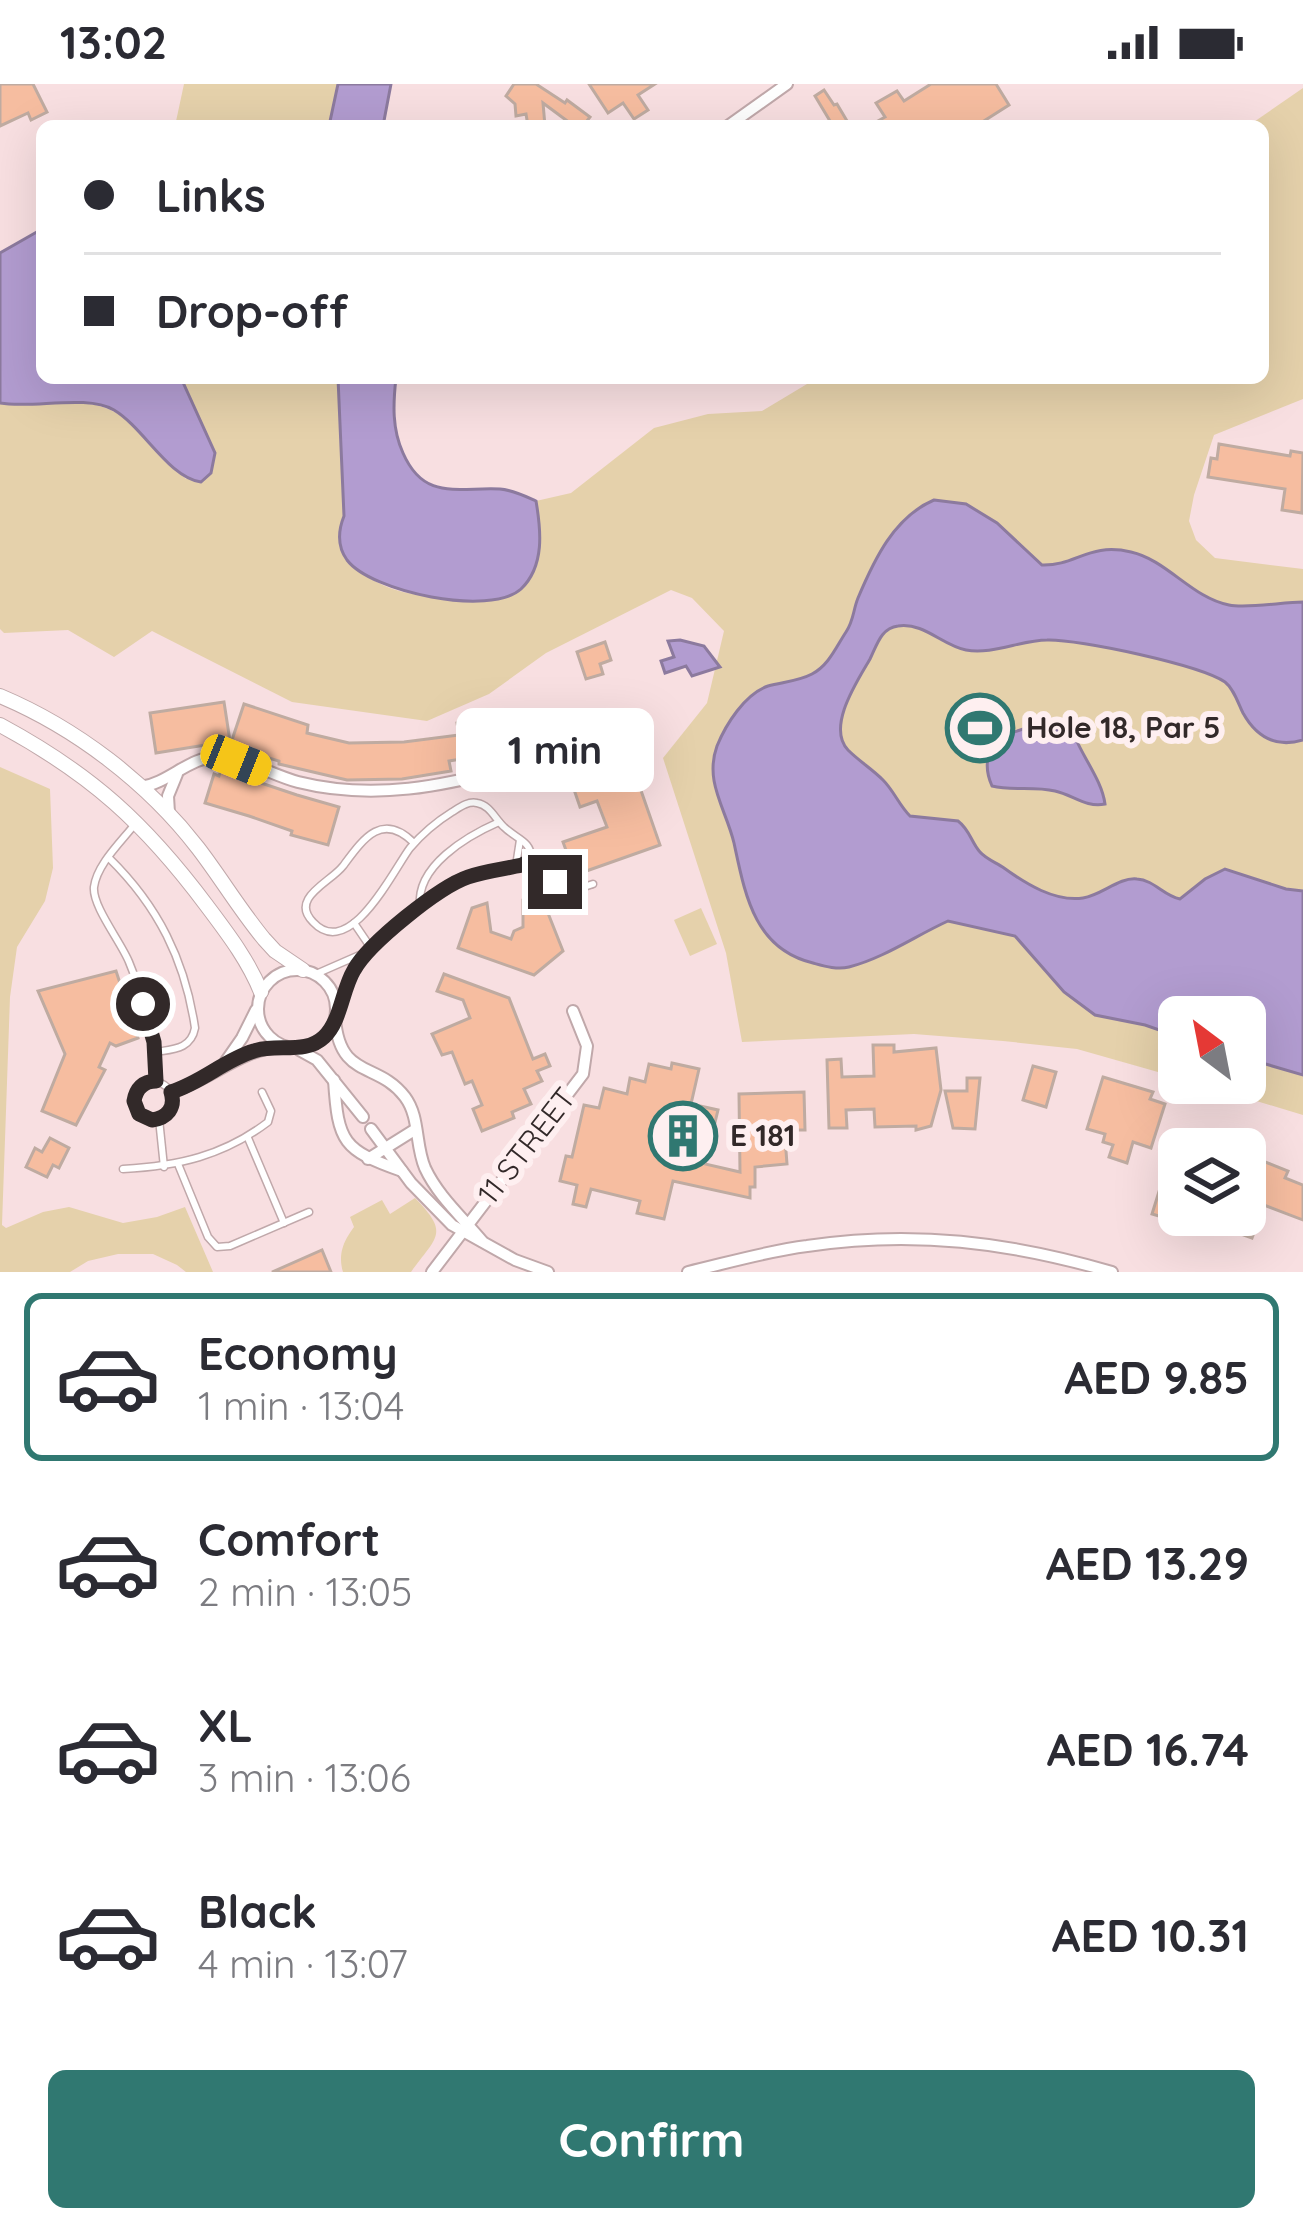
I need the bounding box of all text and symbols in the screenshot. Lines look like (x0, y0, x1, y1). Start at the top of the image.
text: 13:02 (60, 14, 167, 70)
text: Links (156, 167, 266, 223)
text: Drop-off (156, 283, 348, 339)
sports icon: Hole 18, Par 5 (945, 693, 1015, 763)
callout: 1 min (456, 708, 654, 792)
place label: Hole 18, Par 5 (1026, 708, 1220, 746)
text: 1 min (508, 725, 602, 774)
car (196, 730, 276, 790)
route end (528, 855, 582, 909)
route start (116, 977, 170, 1031)
north arrow (1158, 996, 1266, 1104)
map controls (1158, 996, 1266, 1236)
street label: 11 STREET (469, 1079, 584, 1211)
building icon: E 181 (648, 1101, 718, 1171)
place label: E 181 (730, 1116, 795, 1154)
button: layers (1158, 1128, 1266, 1236)
icon: car (54, 1323, 162, 1431)
text: Economy (198, 1325, 398, 1381)
text: AED 9.85 (1064, 1349, 1249, 1405)
text: 1 min · 13:04 (198, 1381, 404, 1430)
icon: car (54, 1509, 162, 1617)
text: Comfort (198, 1511, 380, 1567)
text: AED 13.29 (1046, 1535, 1249, 1591)
text: 2 min · 13:05 (198, 1567, 412, 1616)
icon: car (54, 1695, 162, 1803)
text: XL (198, 1697, 253, 1753)
text: AED 16.74 (1047, 1721, 1249, 1777)
text: 3 min · 13:06 (198, 1753, 411, 1802)
icon: car (54, 1881, 162, 1989)
text: Black (198, 1883, 317, 1939)
text: AED 10.31 (1052, 1907, 1249, 1963)
text: 4 min · 13:07 (198, 1939, 408, 1988)
button: Confirm (48, 2070, 1255, 2208)

